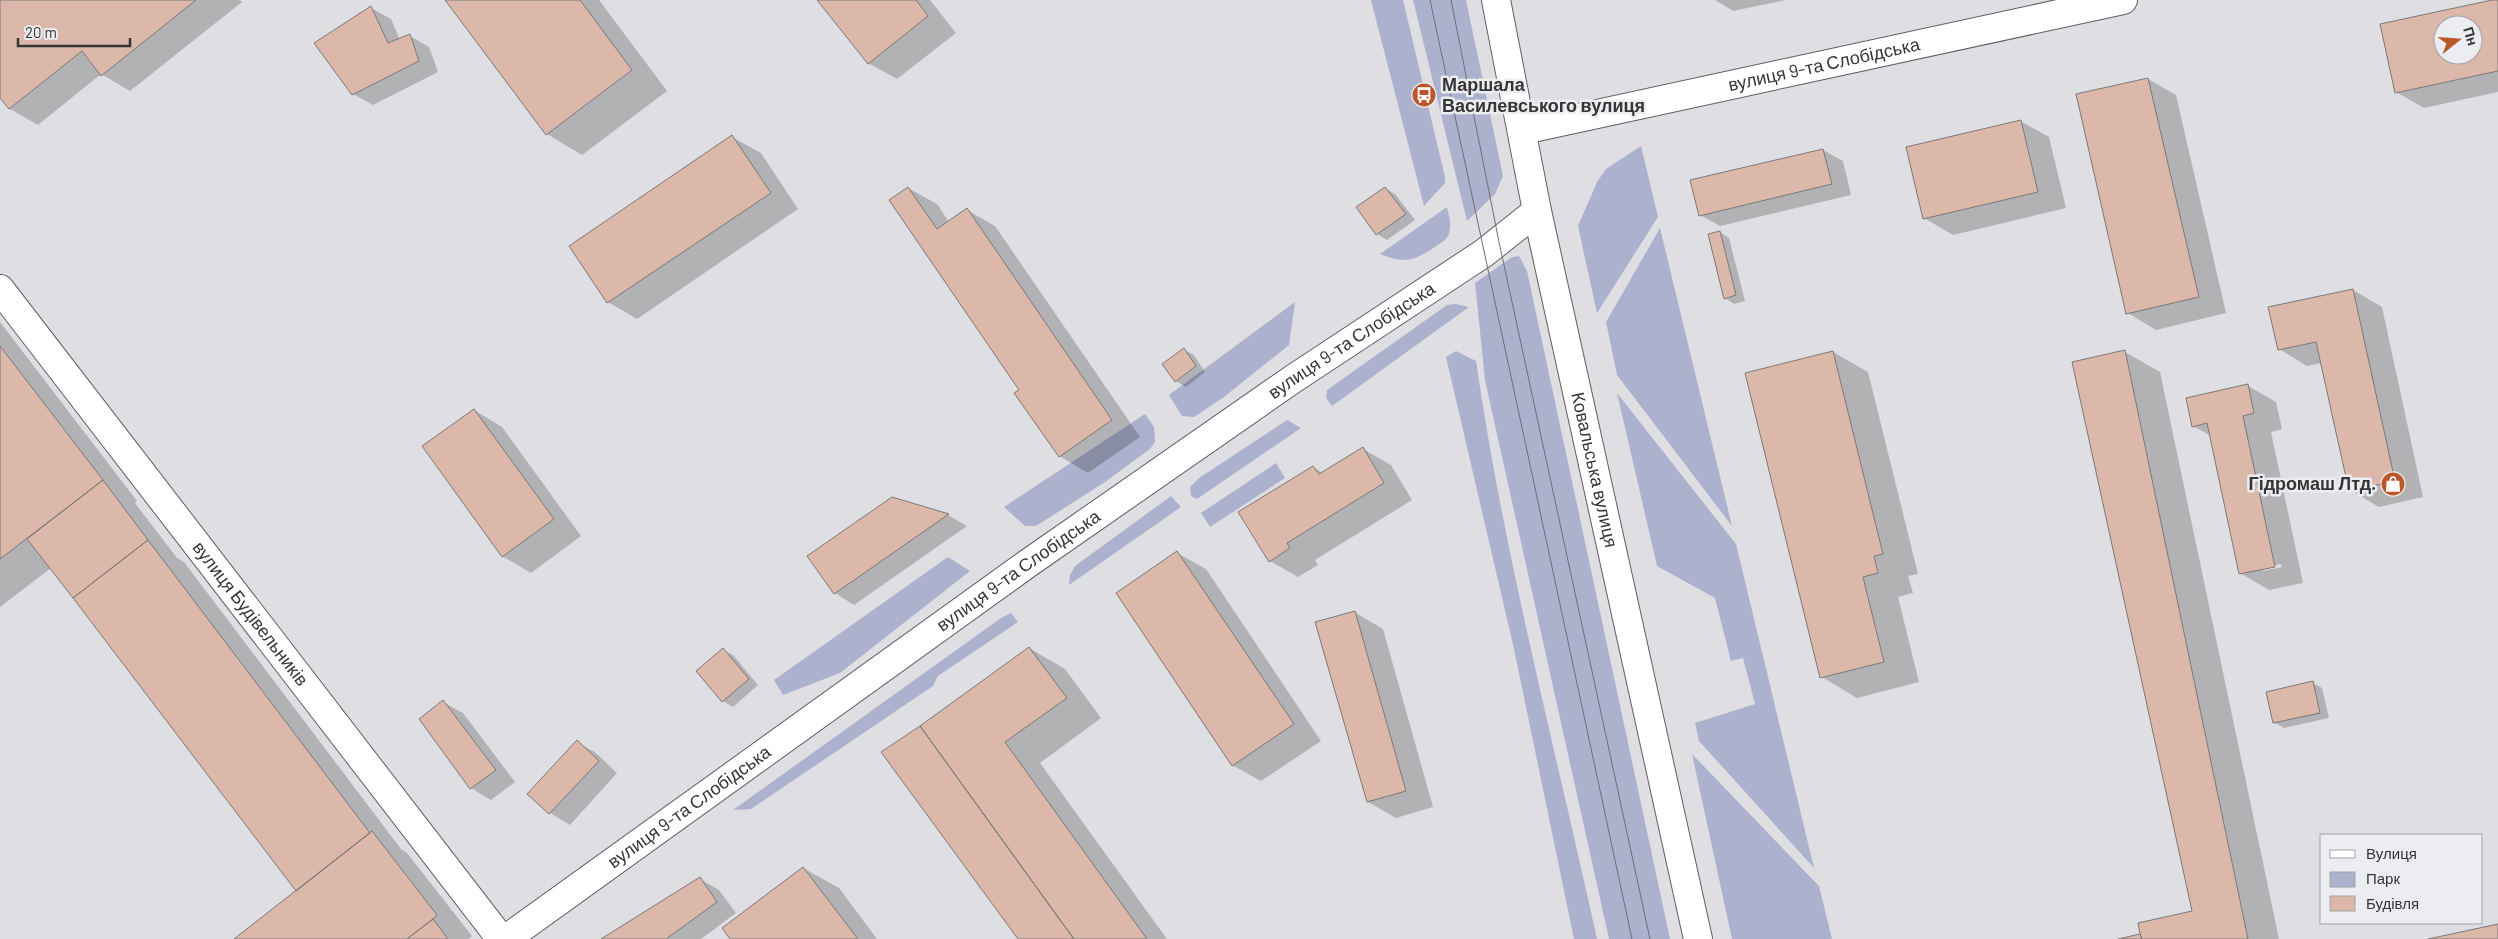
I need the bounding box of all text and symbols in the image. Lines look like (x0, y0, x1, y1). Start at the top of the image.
scale bar (18, 15, 130, 47)
north arrow (2433, 15, 2483, 65)
text: 20 m (25, 23, 57, 41)
text: Пн (2460, 25, 2482, 47)
street label: вулиця 9-та Слобідська (1726, 32, 1923, 95)
place label: Маршала Василевського вулиця (1442, 73, 1645, 116)
bus stop icon: Маршала Василевського вулиця (1411, 82, 1437, 108)
street label: вулиця 9-та Слобідська (1263, 276, 1439, 403)
street label: Ковальська вулиця (1567, 390, 1623, 549)
shop icon: Гідромаш Лтд. (2380, 471, 2406, 497)
place label: Гідромаш Лтд. (2248, 472, 2376, 494)
street label: вулиця 9-та Слобідська (932, 504, 1105, 636)
street label: вулиця Будівельників (188, 536, 314, 690)
street label: вулиця 9-та Слобідська (603, 740, 775, 872)
legend (2320, 834, 2483, 924)
text: Вулиця (2366, 844, 2417, 862)
text: Парк (2366, 869, 2400, 887)
text: Будівля (2366, 894, 2419, 912)

